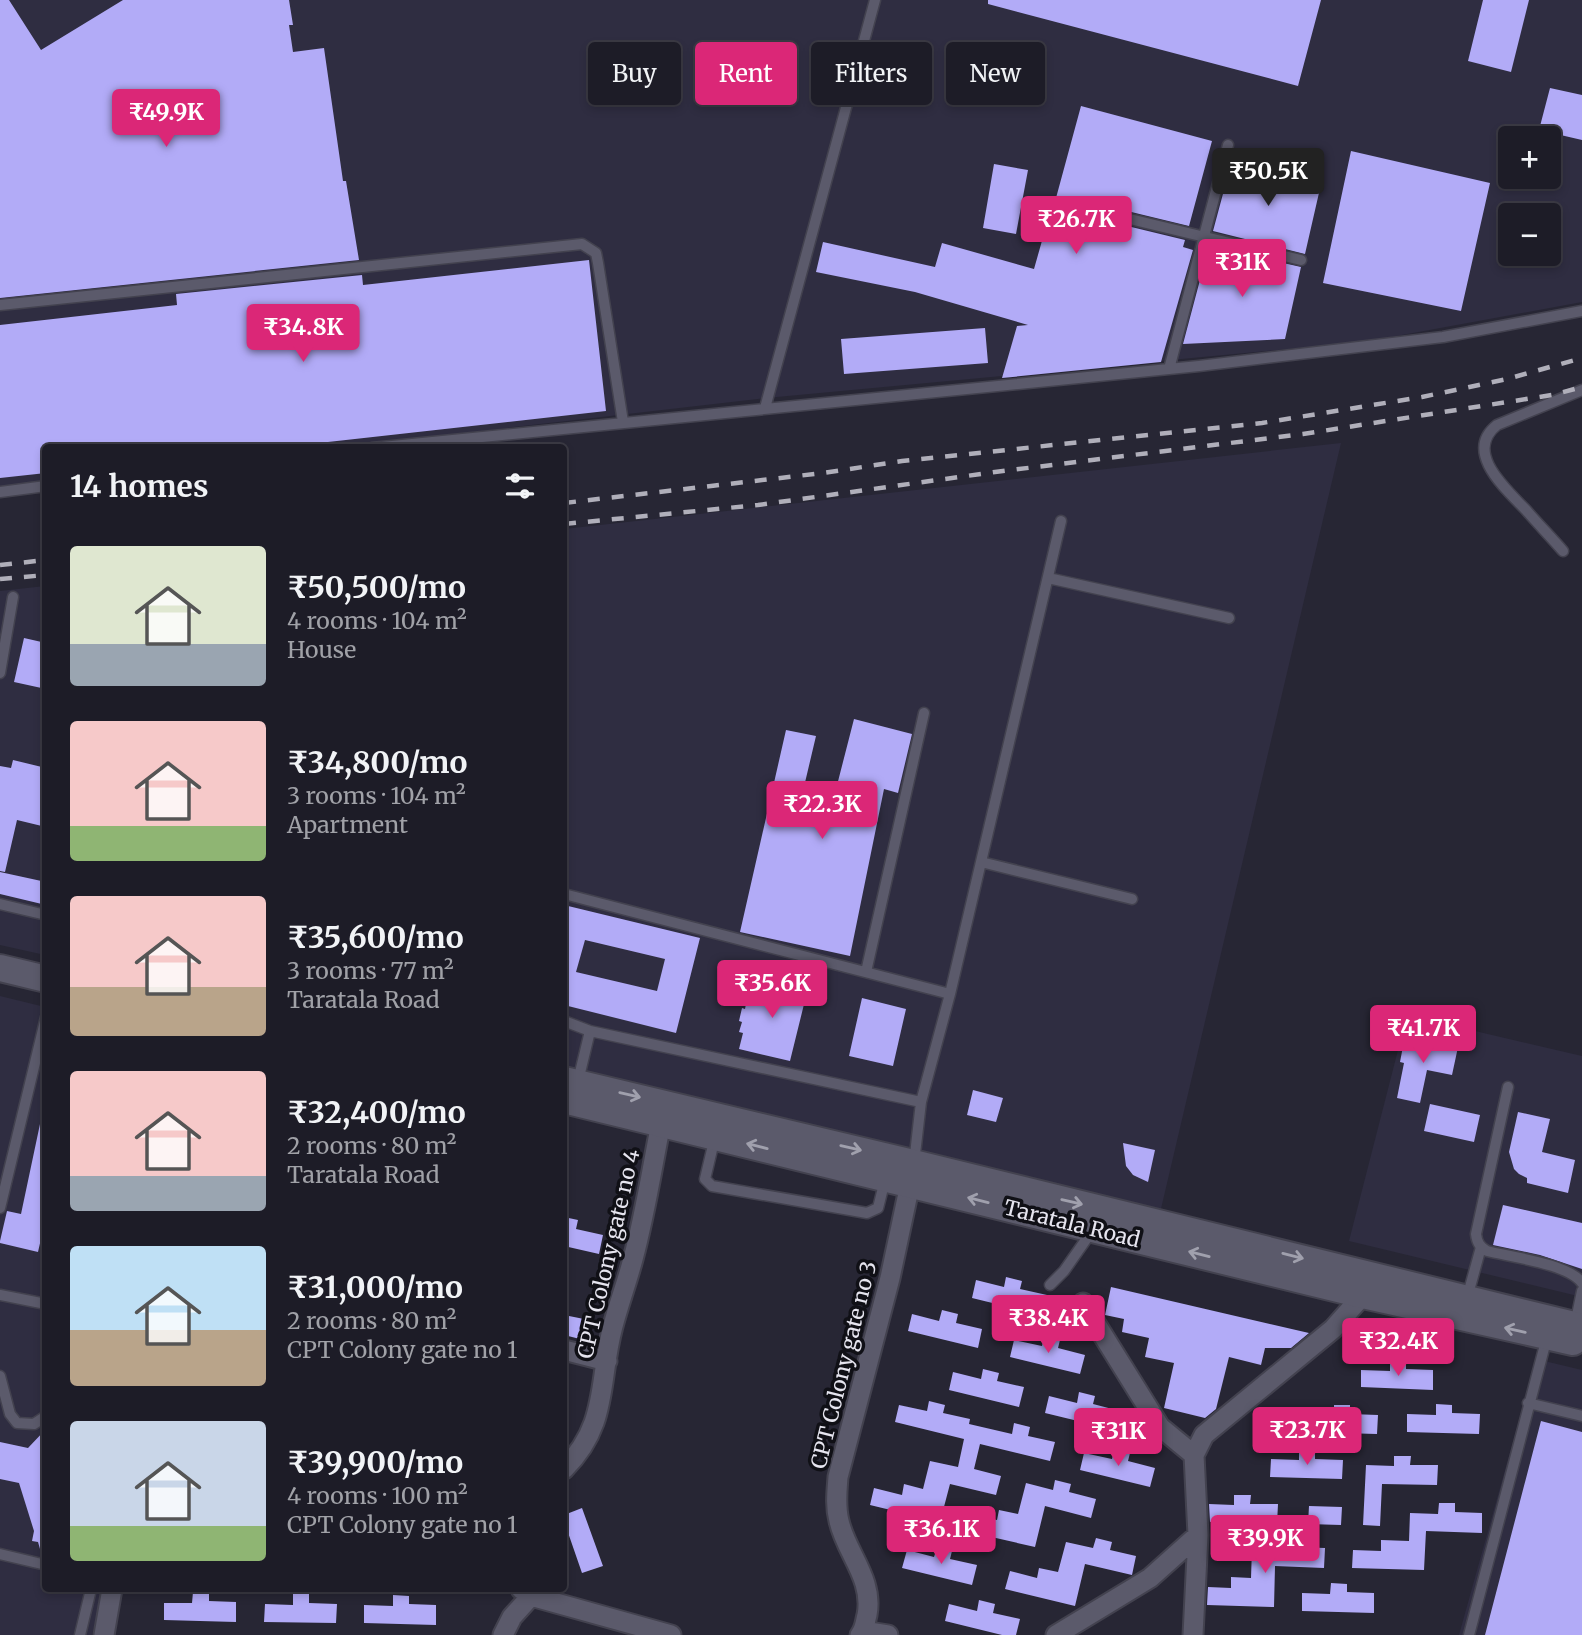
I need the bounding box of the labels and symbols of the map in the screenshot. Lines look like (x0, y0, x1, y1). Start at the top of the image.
pin: ₹49.9K (109, 90, 223, 149)
pin: ₹50.5K (1211, 148, 1325, 208)
pin: ₹26.7K (1019, 196, 1133, 256)
pin: ₹31K (1201, 240, 1283, 299)
pin: ₹34.8K (246, 304, 360, 364)
pin: ₹22.3K (765, 782, 879, 841)
pin: ₹35.6K (715, 960, 829, 1020)
pin: ₹41.7K (1366, 1006, 1480, 1065)
one-way arrow (618, 1089, 641, 1103)
one-way arrow (746, 1139, 769, 1153)
one-way arrow (839, 1142, 862, 1155)
street label: CPT Colony gate no 4 (571, 1147, 646, 1361)
one-way arrow (967, 1193, 990, 1206)
street label: Taratala Road (1001, 1194, 1143, 1254)
one-way arrow (1060, 1196, 1083, 1210)
one-way arrow (1188, 1247, 1211, 1260)
one-way arrow (1282, 1250, 1304, 1263)
street label: CPT Colony gate no 3 (805, 1258, 882, 1471)
pin: ₹38.4K (991, 1296, 1105, 1355)
pin: ₹32.4K (1341, 1318, 1455, 1378)
one-way arrow (1504, 1322, 1527, 1336)
pin: ₹31K (1077, 1408, 1159, 1468)
pin: ₹23.7K (1250, 1408, 1364, 1467)
pin: ₹36.1K (884, 1506, 998, 1566)
pin: ₹39.9K (1208, 1516, 1322, 1575)

